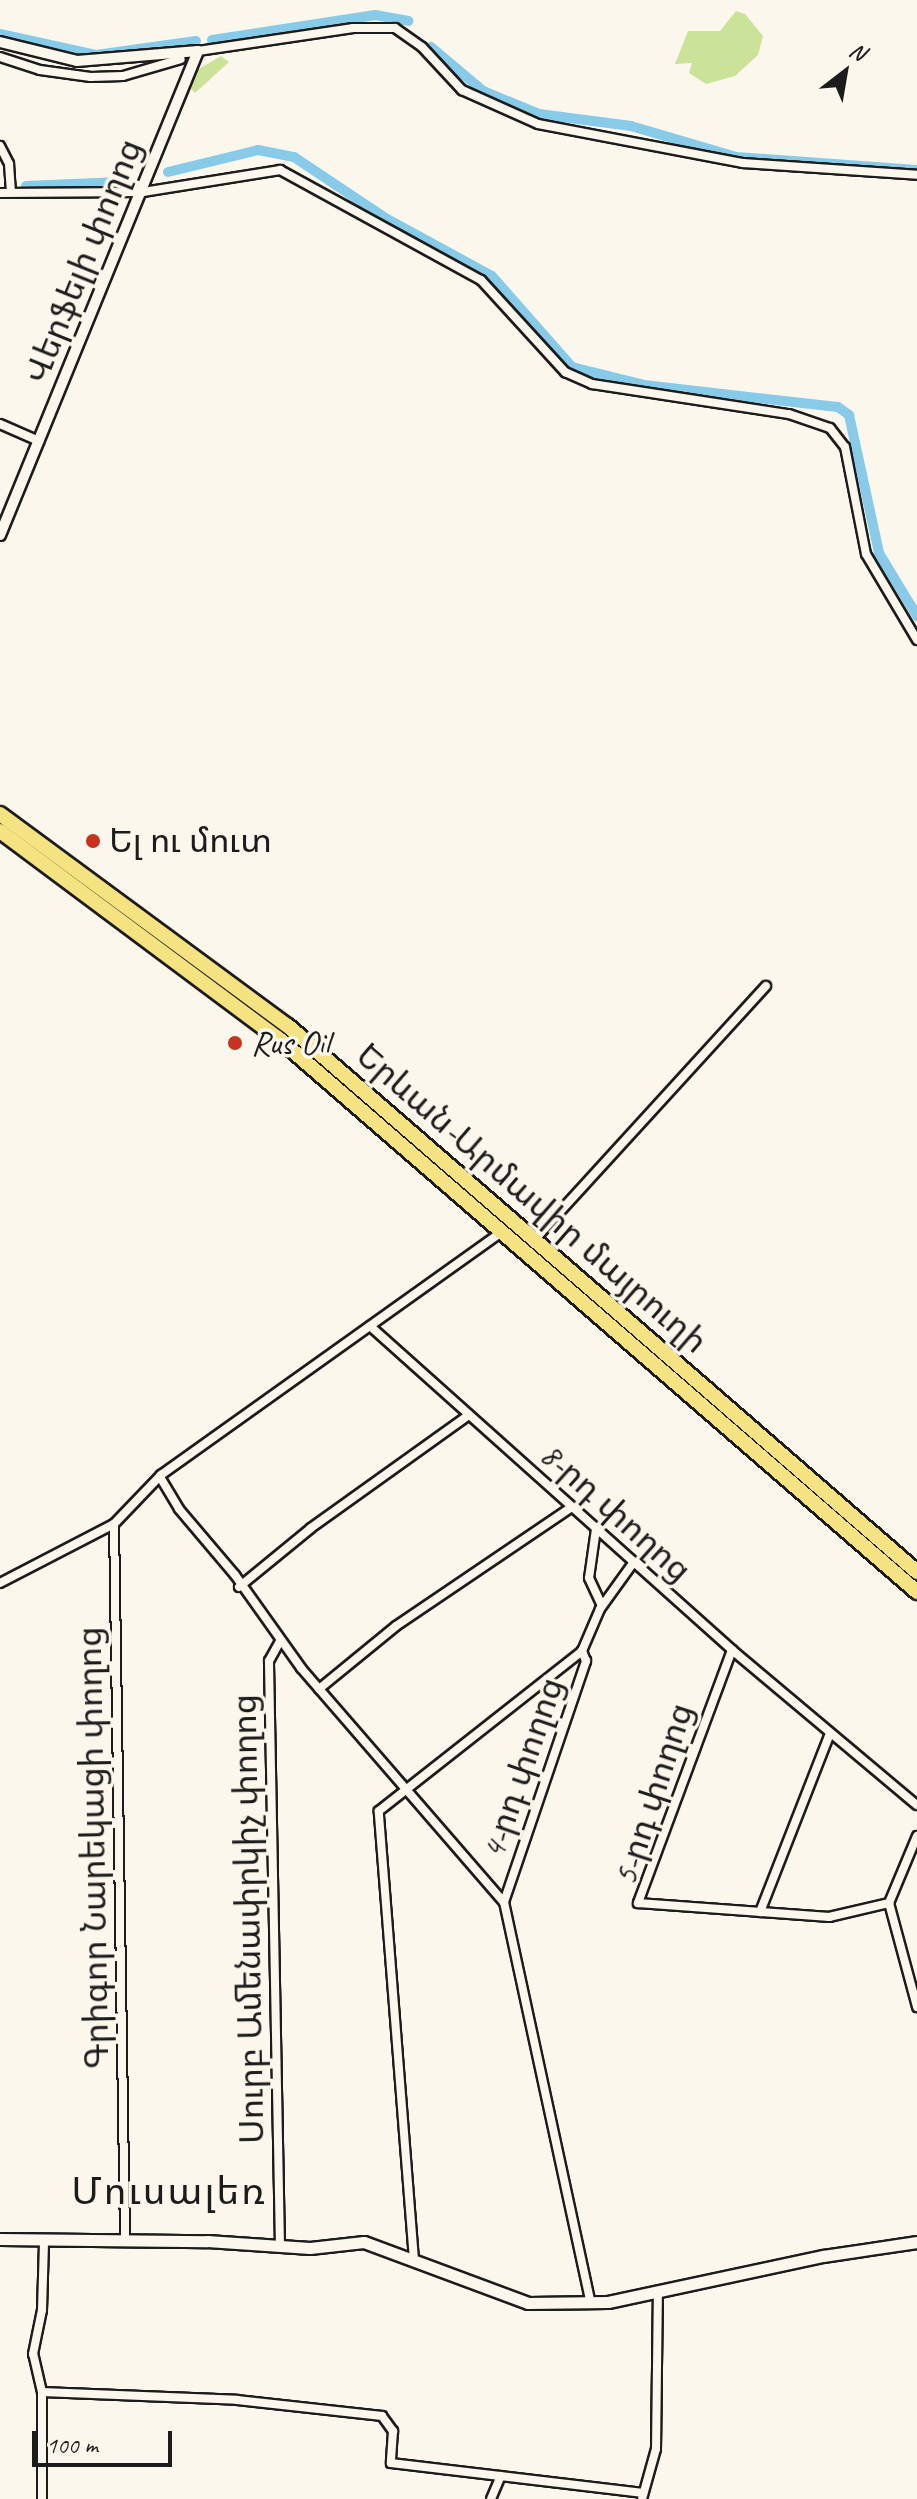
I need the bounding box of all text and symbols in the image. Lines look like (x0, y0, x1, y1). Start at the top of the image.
north arrow (805, 32, 885, 112)
text: N (844, 36, 870, 67)
street label: Վերֆելի փողոց (15, 133, 151, 389)
place label: Ել ու մուտ (109, 821, 272, 861)
marker: Ել ու մուտ (84, 832, 102, 850)
place label: Rus Oil (251, 1023, 330, 1063)
marker: Rus Oil (226, 1034, 244, 1052)
street label: Երևան-Արմավիր մայրուղի (348, 1034, 716, 1362)
street label: 8-րդ փողոց (532, 1434, 700, 1590)
street label: Գրիգոր Նարեկացի փողոց (69, 1626, 117, 2070)
street label: 4-րդ փողոց (472, 1672, 572, 1864)
street label: Սուրբ Ամենափրկիչ փողոց (224, 1694, 272, 2144)
street label: 5-րդ փողոց (604, 1698, 702, 1890)
district label: Մուսալեռ (72, 2169, 266, 2215)
scale bar (36, 2415, 176, 2465)
text: 100 m (46, 2430, 98, 2460)

